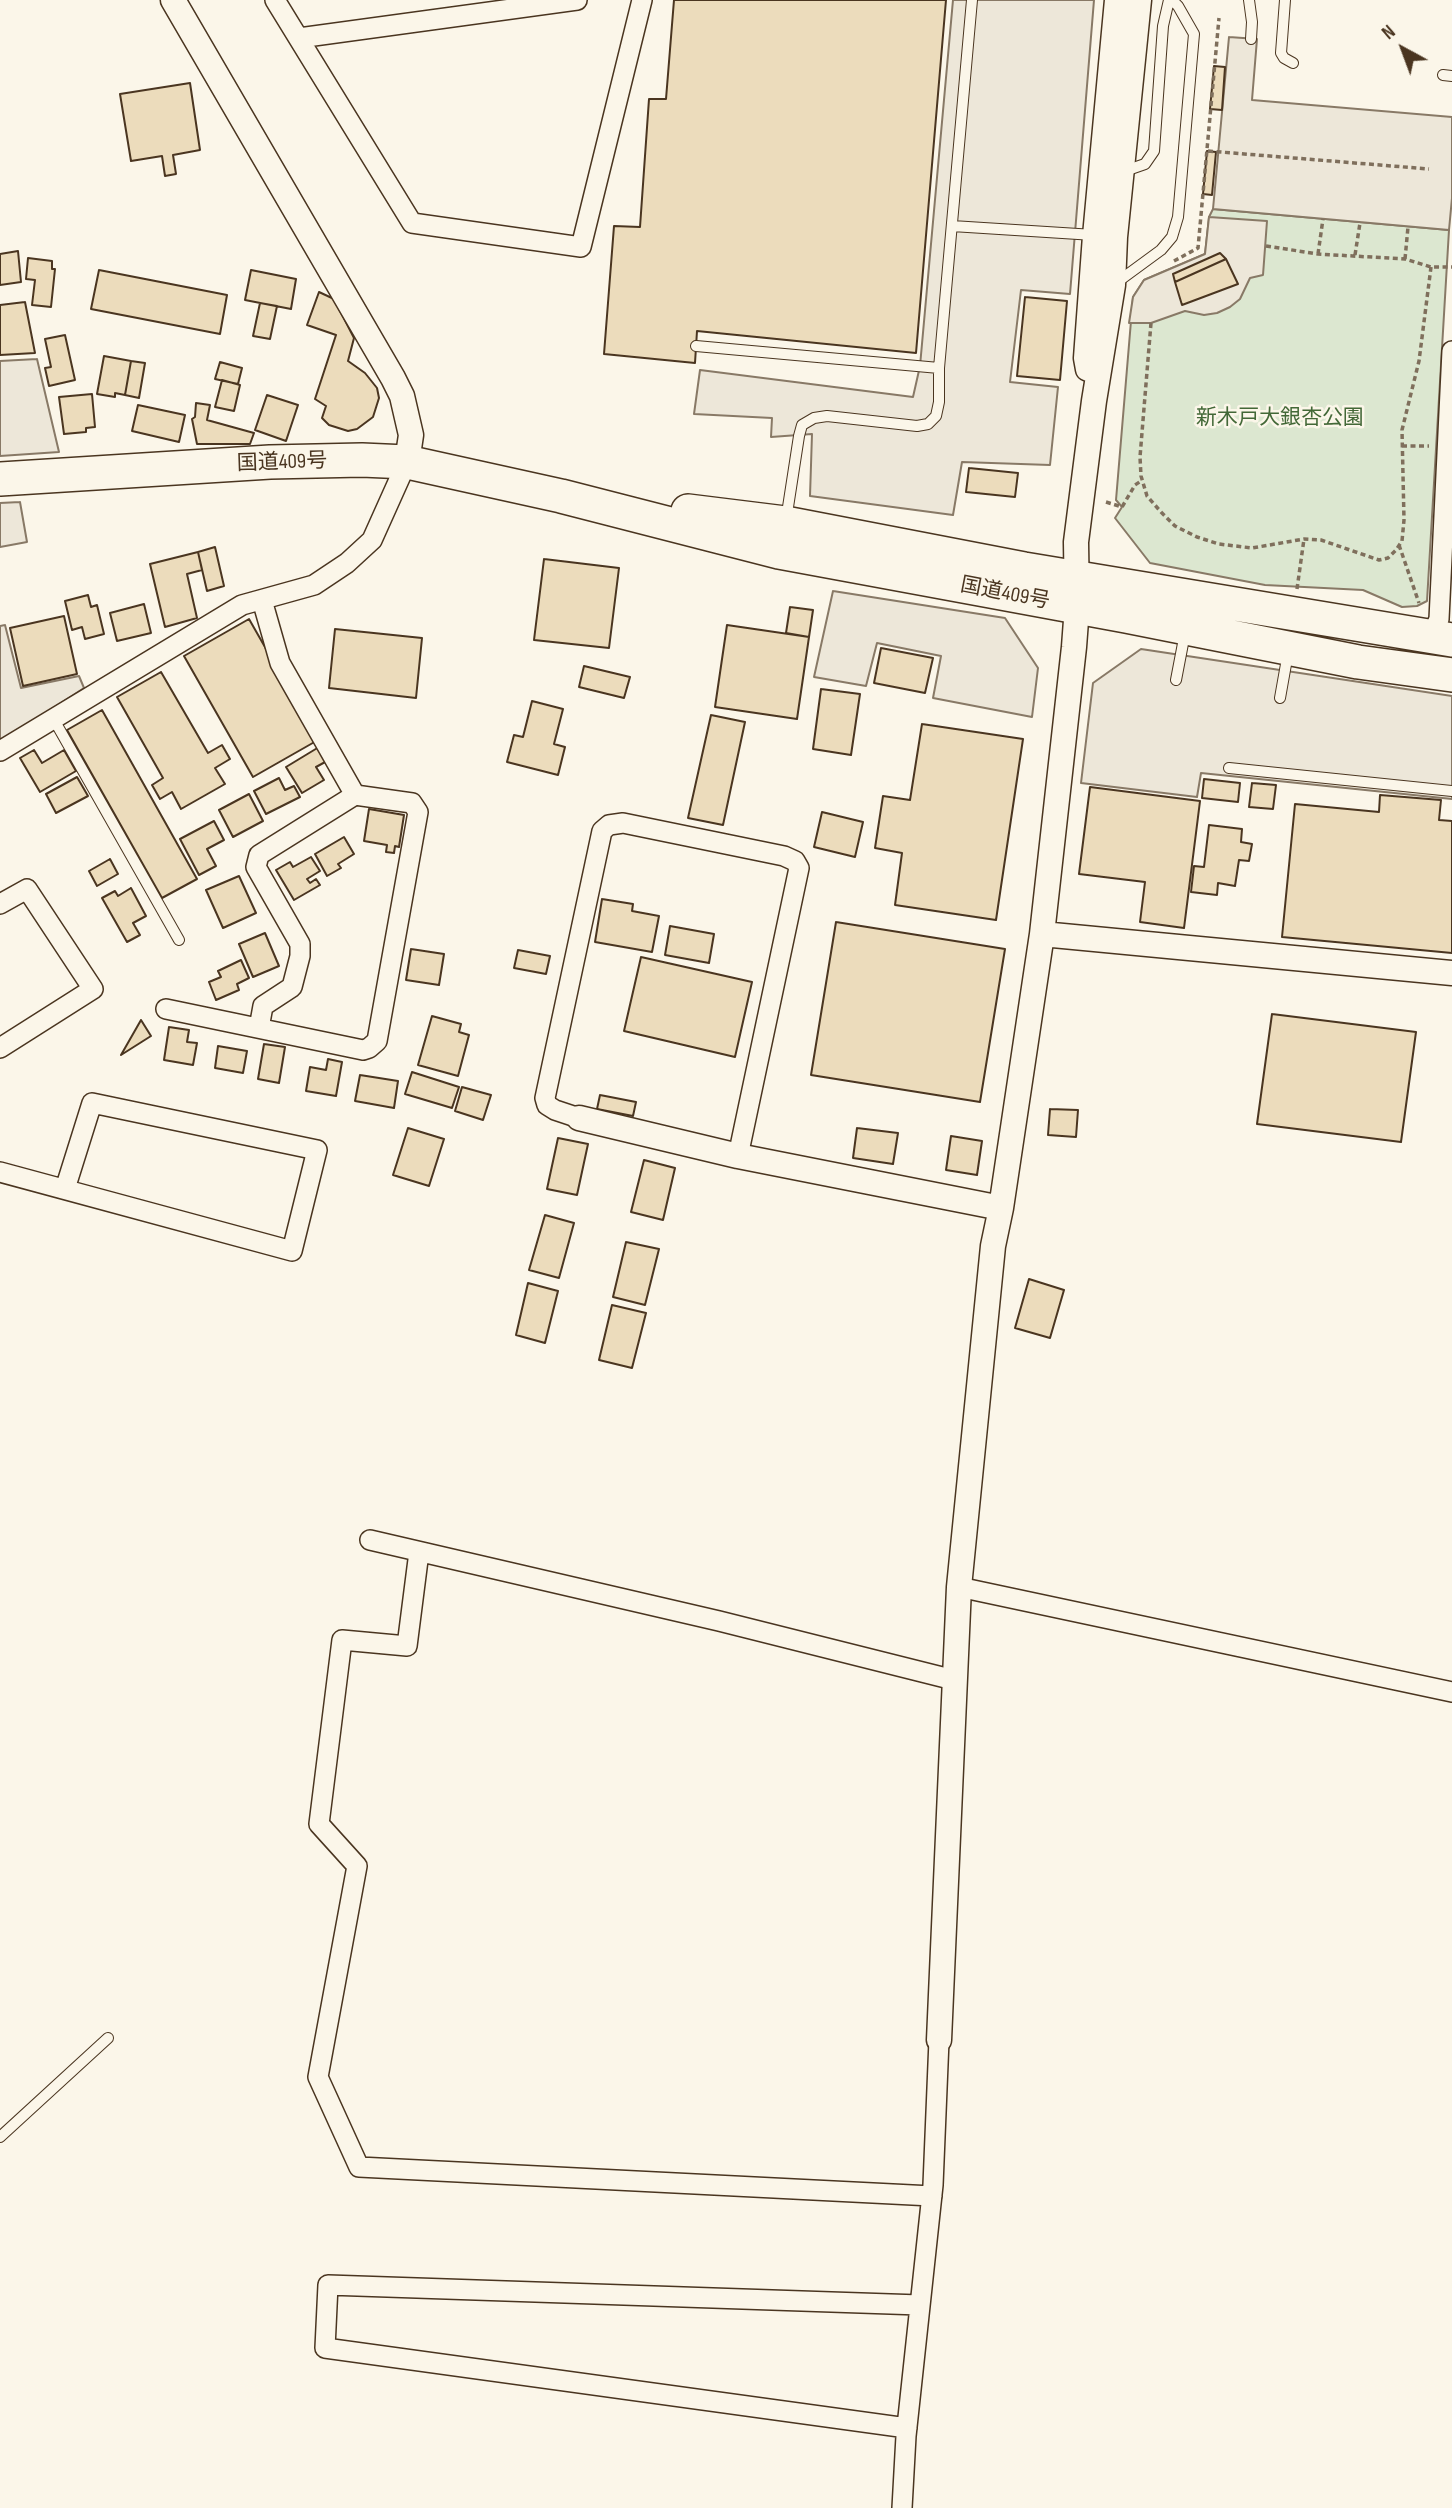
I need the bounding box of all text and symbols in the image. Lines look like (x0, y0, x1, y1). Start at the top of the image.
north arrow (1368, 14, 1438, 84)
text: N (1378, 21, 1400, 45)
park label: 新木戸大銀杏公園 (1196, 406, 1364, 432)
street label: 国道409号 (236, 449, 328, 477)
street label: 国道409号 (958, 573, 1052, 615)

